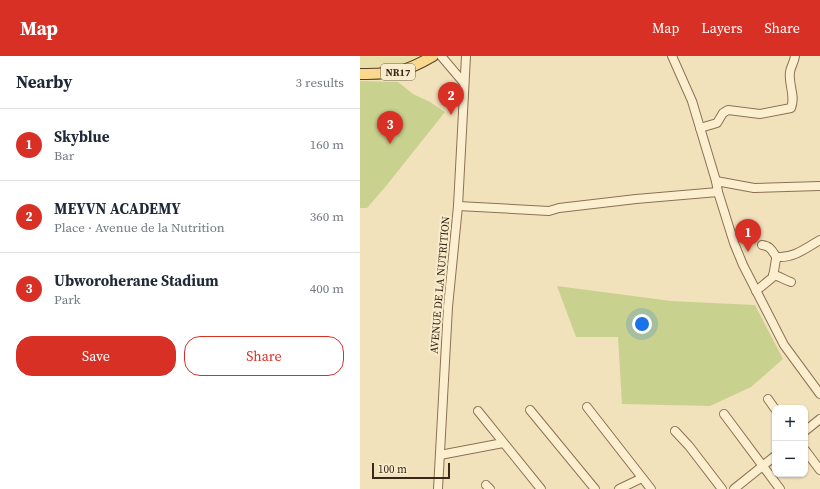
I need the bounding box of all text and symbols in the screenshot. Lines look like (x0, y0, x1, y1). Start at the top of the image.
text: Map (20, 15, 58, 41)
text: Map (652, 18, 679, 38)
text: Layers (701, 18, 743, 38)
text: Share (765, 18, 800, 38)
road number: NR17 (381, 64, 415, 80)
text: Nearby (16, 70, 72, 94)
text: 3 results (296, 74, 344, 91)
pin: 2 (438, 82, 464, 115)
pin: 3 (377, 111, 403, 144)
text: Skyblue (54, 126, 109, 147)
text: 1 (25, 136, 33, 153)
text: 160 m (310, 136, 344, 153)
text: Bar (54, 147, 74, 164)
text: MEYVN ACADEMY (54, 198, 181, 219)
text: 2 (25, 208, 33, 225)
text: 360 m (310, 208, 344, 225)
street label: AVENUE DE LA NUTRITION (427, 216, 453, 354)
text: Place · Avenue de la Nutrition (54, 219, 225, 236)
pin: 1 (735, 219, 761, 252)
text: Ubworoherane Stadium (54, 270, 219, 291)
text: 3 (25, 280, 33, 297)
text: 400 m (310, 280, 344, 297)
text: Park (54, 291, 81, 308)
your location (632, 314, 652, 334)
button: Save (16, 336, 176, 376)
button: Share (184, 336, 344, 376)
map controls (772, 405, 808, 477)
button: + (772, 405, 808, 441)
button: − (772, 441, 808, 477)
scale bar (372, 461, 450, 480)
text: 100 m (378, 462, 407, 477)

